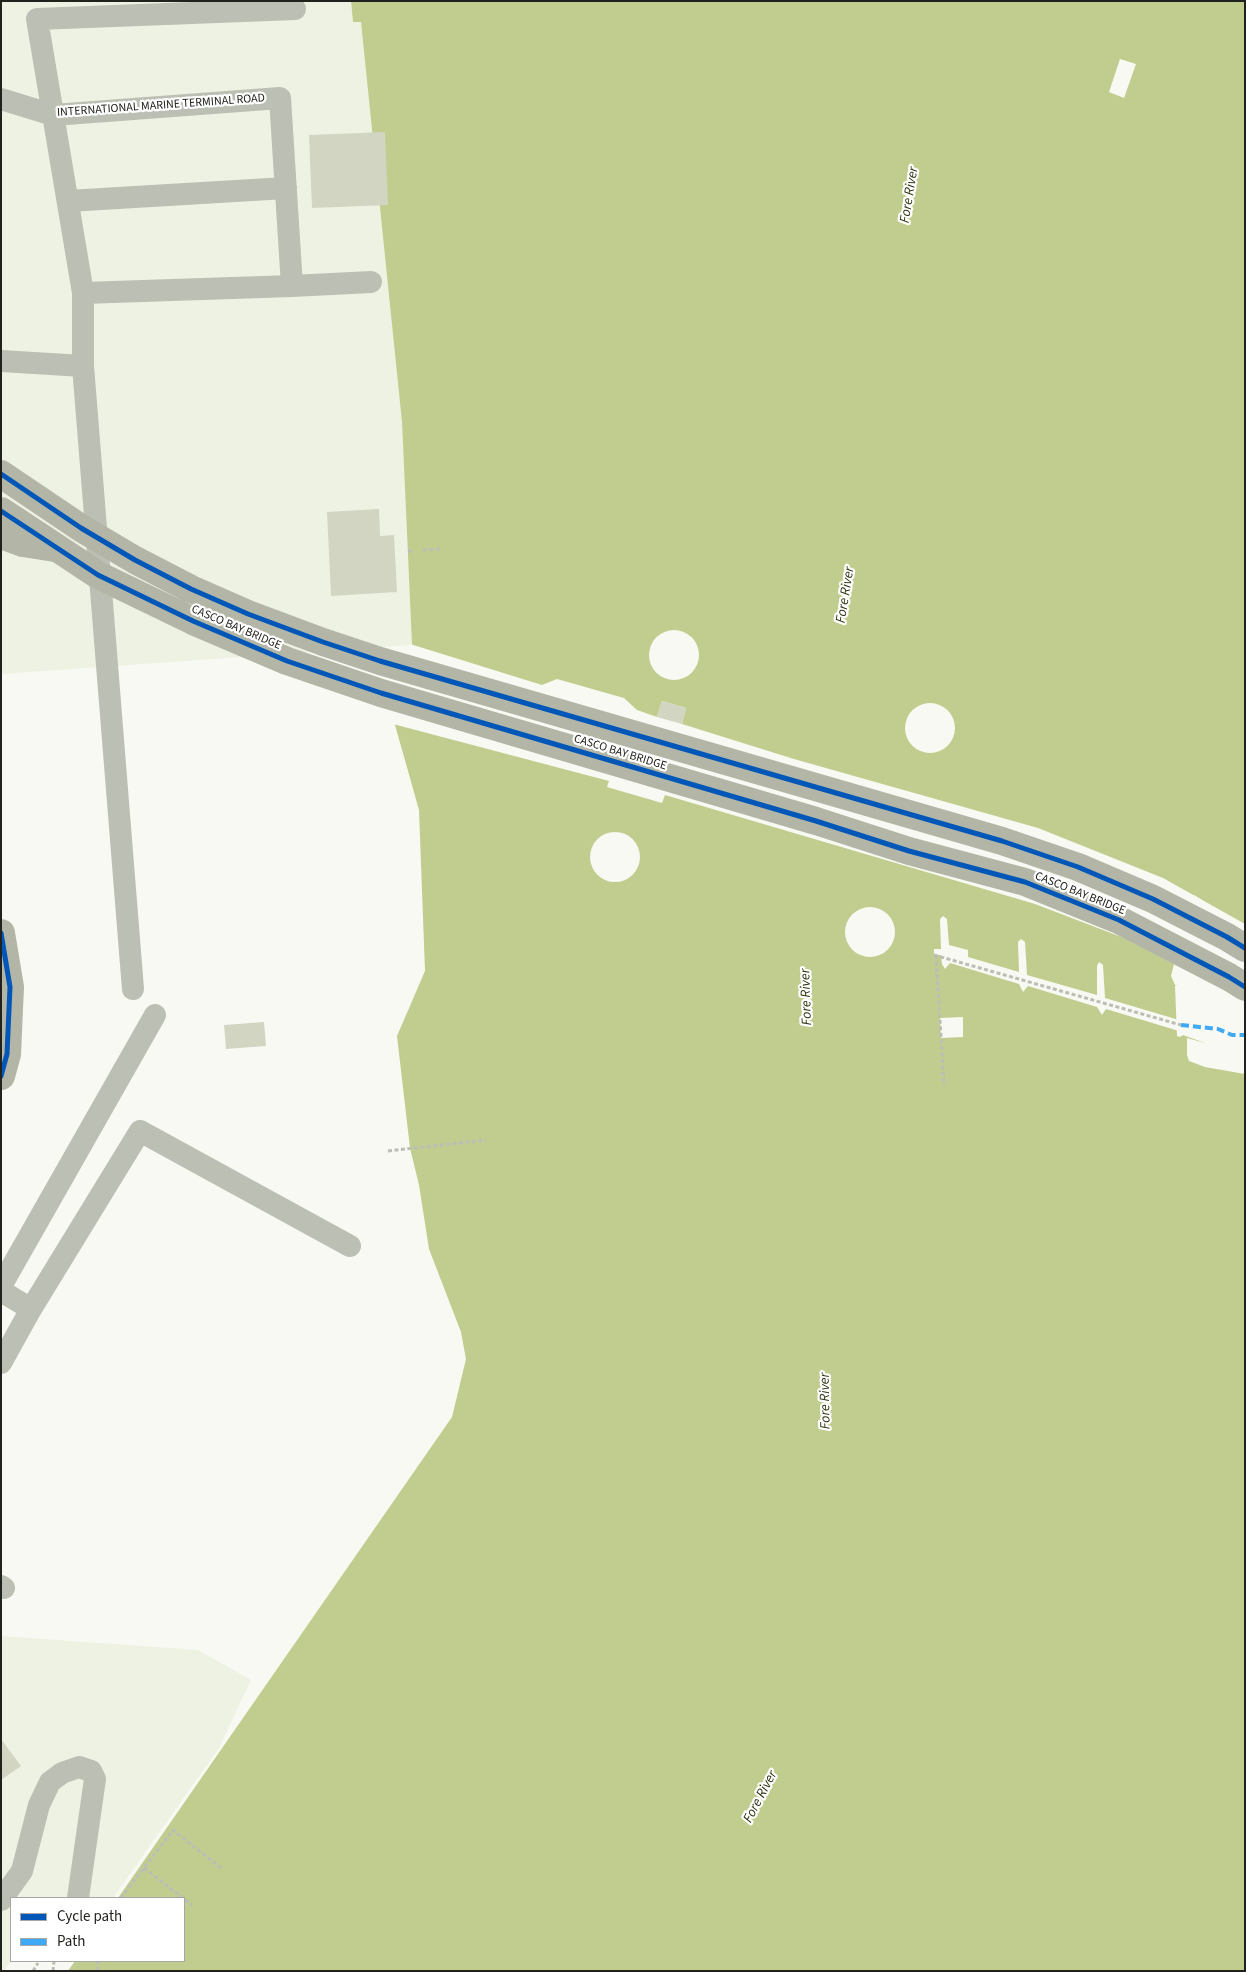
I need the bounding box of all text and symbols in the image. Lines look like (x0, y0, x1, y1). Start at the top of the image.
street label: INTERNATIONAL MARINE TERMINAL ROAD (57, 92, 265, 120)
water label: Fore River (897, 166, 923, 224)
water label: Fore River (833, 566, 859, 624)
street label: CASCO BAY BRIDGE (189, 603, 283, 653)
street label: CASCO BAY BRIDGE (572, 732, 668, 774)
street label: CASCO BAY BRIDGE (1033, 869, 1127, 919)
water label: Fore River (798, 968, 816, 1026)
water label: Fore River (817, 1373, 835, 1429)
water label: Fore River (740, 1768, 782, 1826)
legend (10, 1897, 185, 1962)
text: Cycle path (57, 1906, 122, 1927)
text: Path (57, 1931, 85, 1952)

